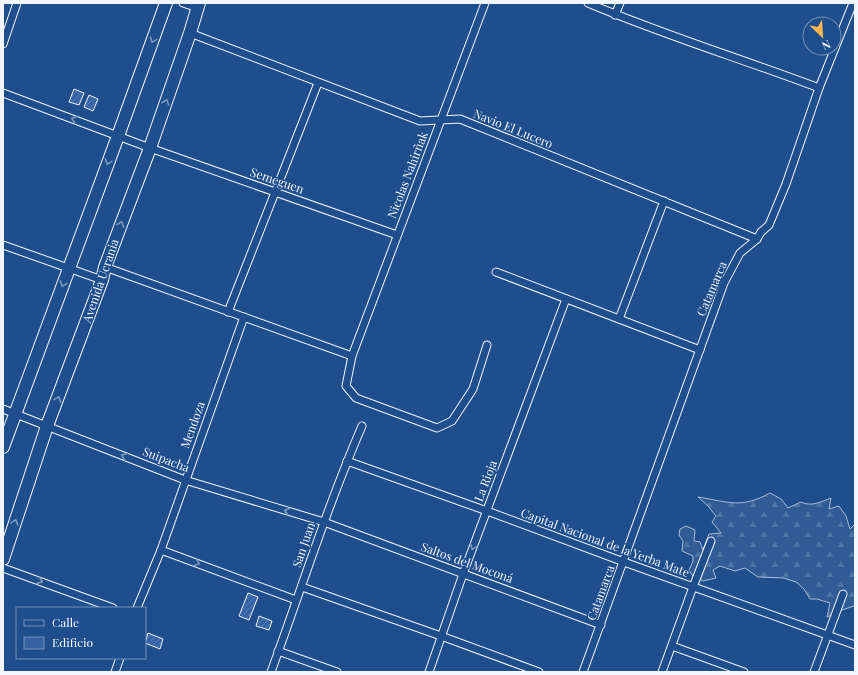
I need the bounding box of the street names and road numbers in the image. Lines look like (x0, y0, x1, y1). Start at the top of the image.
street label: Navio El Lucero (471, 105, 556, 151)
street label: Nicolas Nahirñak (383, 129, 431, 220)
street label: Semeguen (248, 163, 306, 197)
street label: Avenida Ucrania (78, 237, 122, 326)
street label: Catamarca (692, 259, 730, 318)
street label: Mendoza (176, 399, 208, 450)
street label: Suipacha (141, 443, 192, 475)
street label: La Rioja (470, 458, 500, 504)
street label: Capital Nacional de la Yerba Mate (519, 504, 692, 580)
street label: San Juan (288, 520, 318, 569)
street label: Saltos del Moconá (419, 538, 516, 586)
street label: Catamarca (583, 563, 618, 623)

